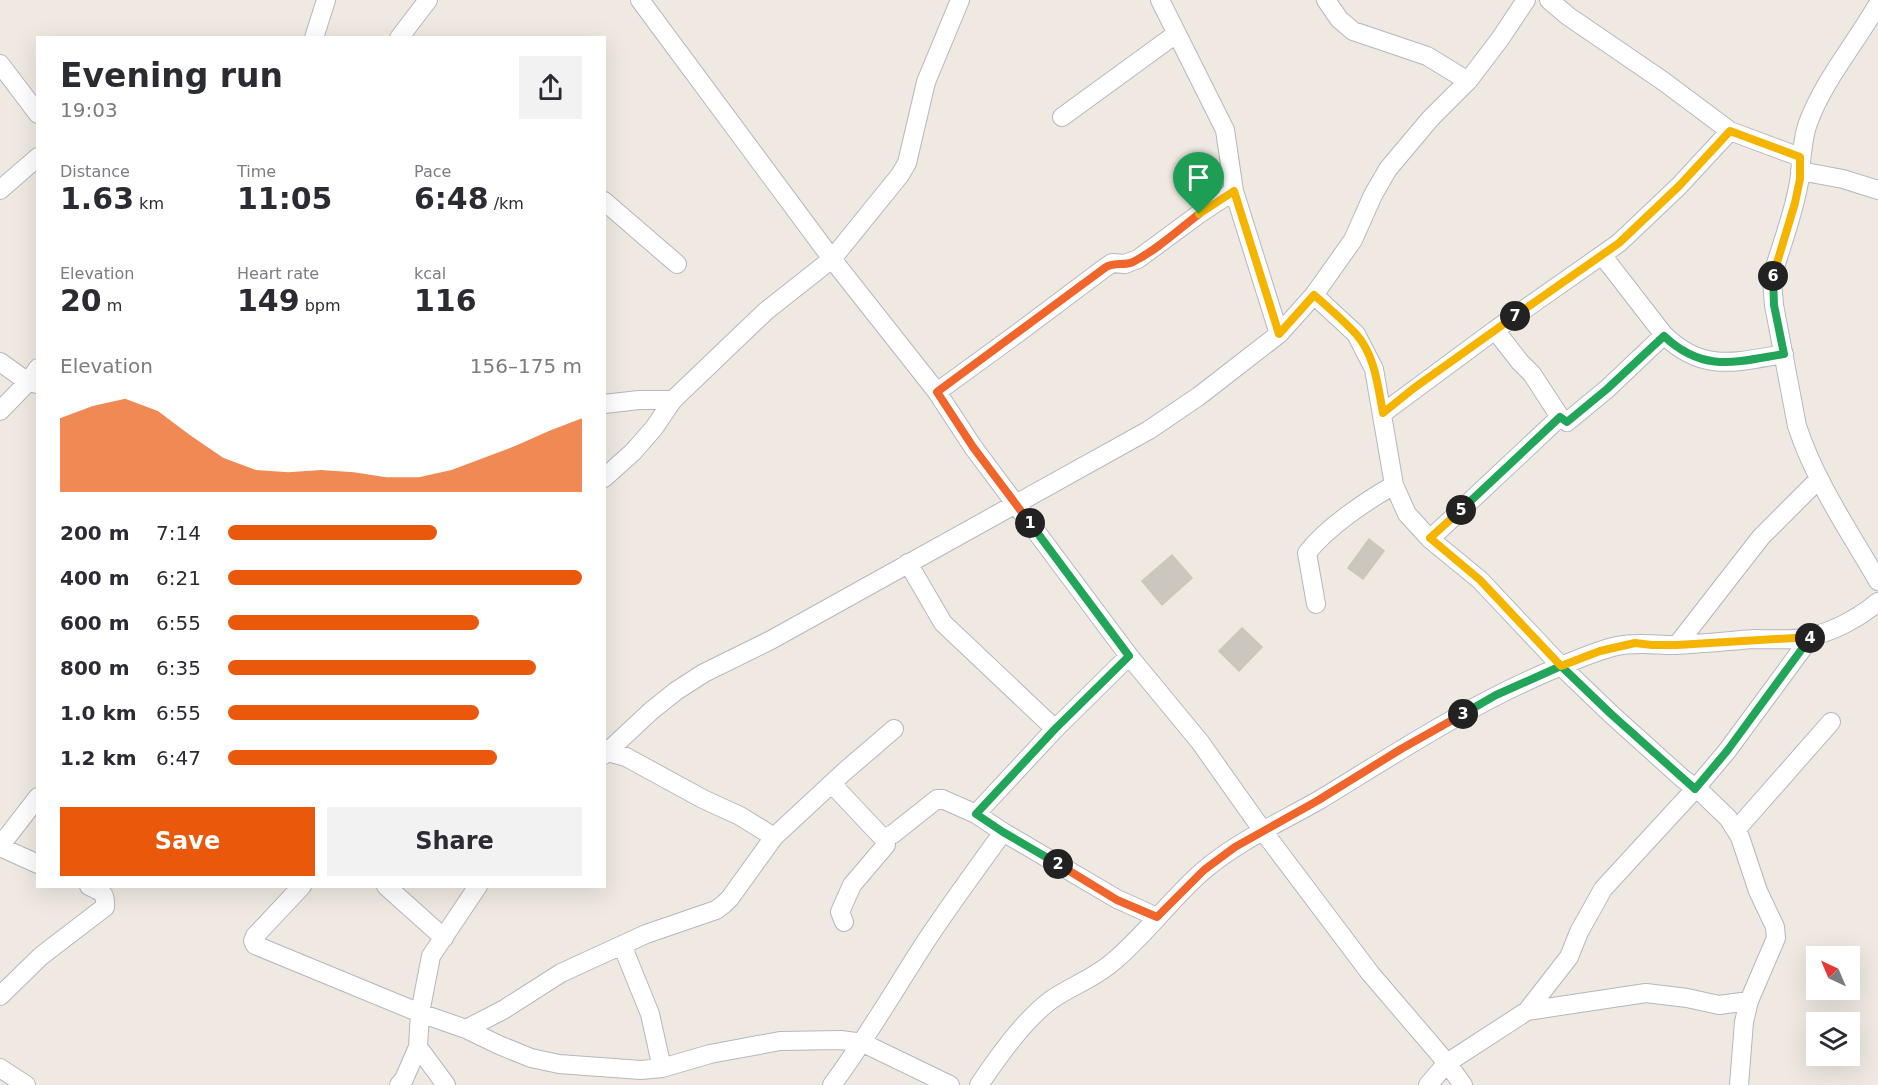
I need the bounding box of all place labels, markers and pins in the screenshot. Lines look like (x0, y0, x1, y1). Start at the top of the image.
pin (1173, 152, 1224, 214)
pin: 6 (1758, 261, 1788, 291)
pin: 7 (1500, 301, 1530, 331)
pin: 5 (1446, 495, 1476, 525)
pin: 1 (1015, 508, 1045, 538)
pin: 4 (1795, 623, 1825, 653)
pin: 3 (1448, 699, 1478, 729)
pin: 2 (1043, 849, 1073, 879)

